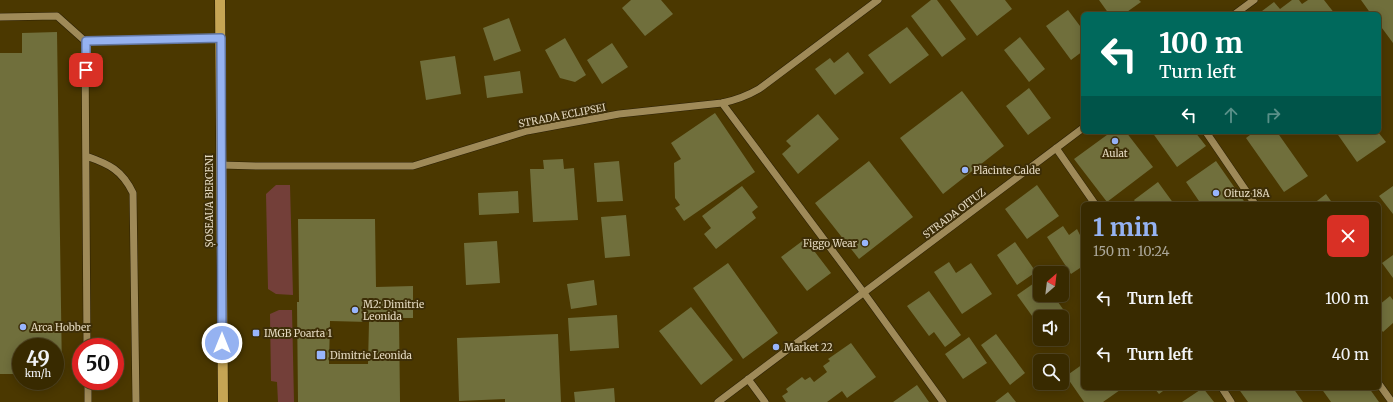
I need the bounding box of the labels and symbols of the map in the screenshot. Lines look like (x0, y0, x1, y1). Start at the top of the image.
pin (69, 53, 103, 87)
street label: STRADA ECLIPSEI (517, 101, 607, 130)
marker: Aulat (1110, 136, 1120, 146)
place label: Aulat (1101, 147, 1128, 160)
street label: ȘOSEAUA BERCENI (203, 154, 216, 247)
place label: Plăcinte Calde (973, 164, 1040, 177)
marker: Plăcinte Calde (960, 165, 970, 175)
street label: STRADA OITUZ (920, 185, 989, 241)
place label: Oituz 18A (1224, 187, 1270, 200)
marker: Oituz 18A (1211, 188, 1221, 198)
place label: Figgo Wear (803, 237, 857, 250)
marker: Figgo Wear (860, 238, 870, 248)
north arrow (1033, 266, 1069, 302)
place label: M2: Dimitrie Leonida (363, 298, 424, 323)
marker: M2: Dimitrie Leonida (350, 305, 360, 315)
place label: Arca Hobber (30, 321, 91, 334)
marker: Arca Hobber (18, 322, 28, 332)
position arrow (201, 322, 243, 364)
place label: IMGB Poarta 1 (264, 327, 333, 340)
marker: IMGB Poarta 1 (251, 328, 261, 338)
speed limit sign: 50 (72, 338, 124, 390)
place label: Market 22 (784, 341, 833, 354)
marker: Market 22 (771, 342, 781, 352)
marker: Dimitrie Leonida (315, 349, 327, 361)
place label: Dimitrie Leonida (330, 349, 413, 362)

